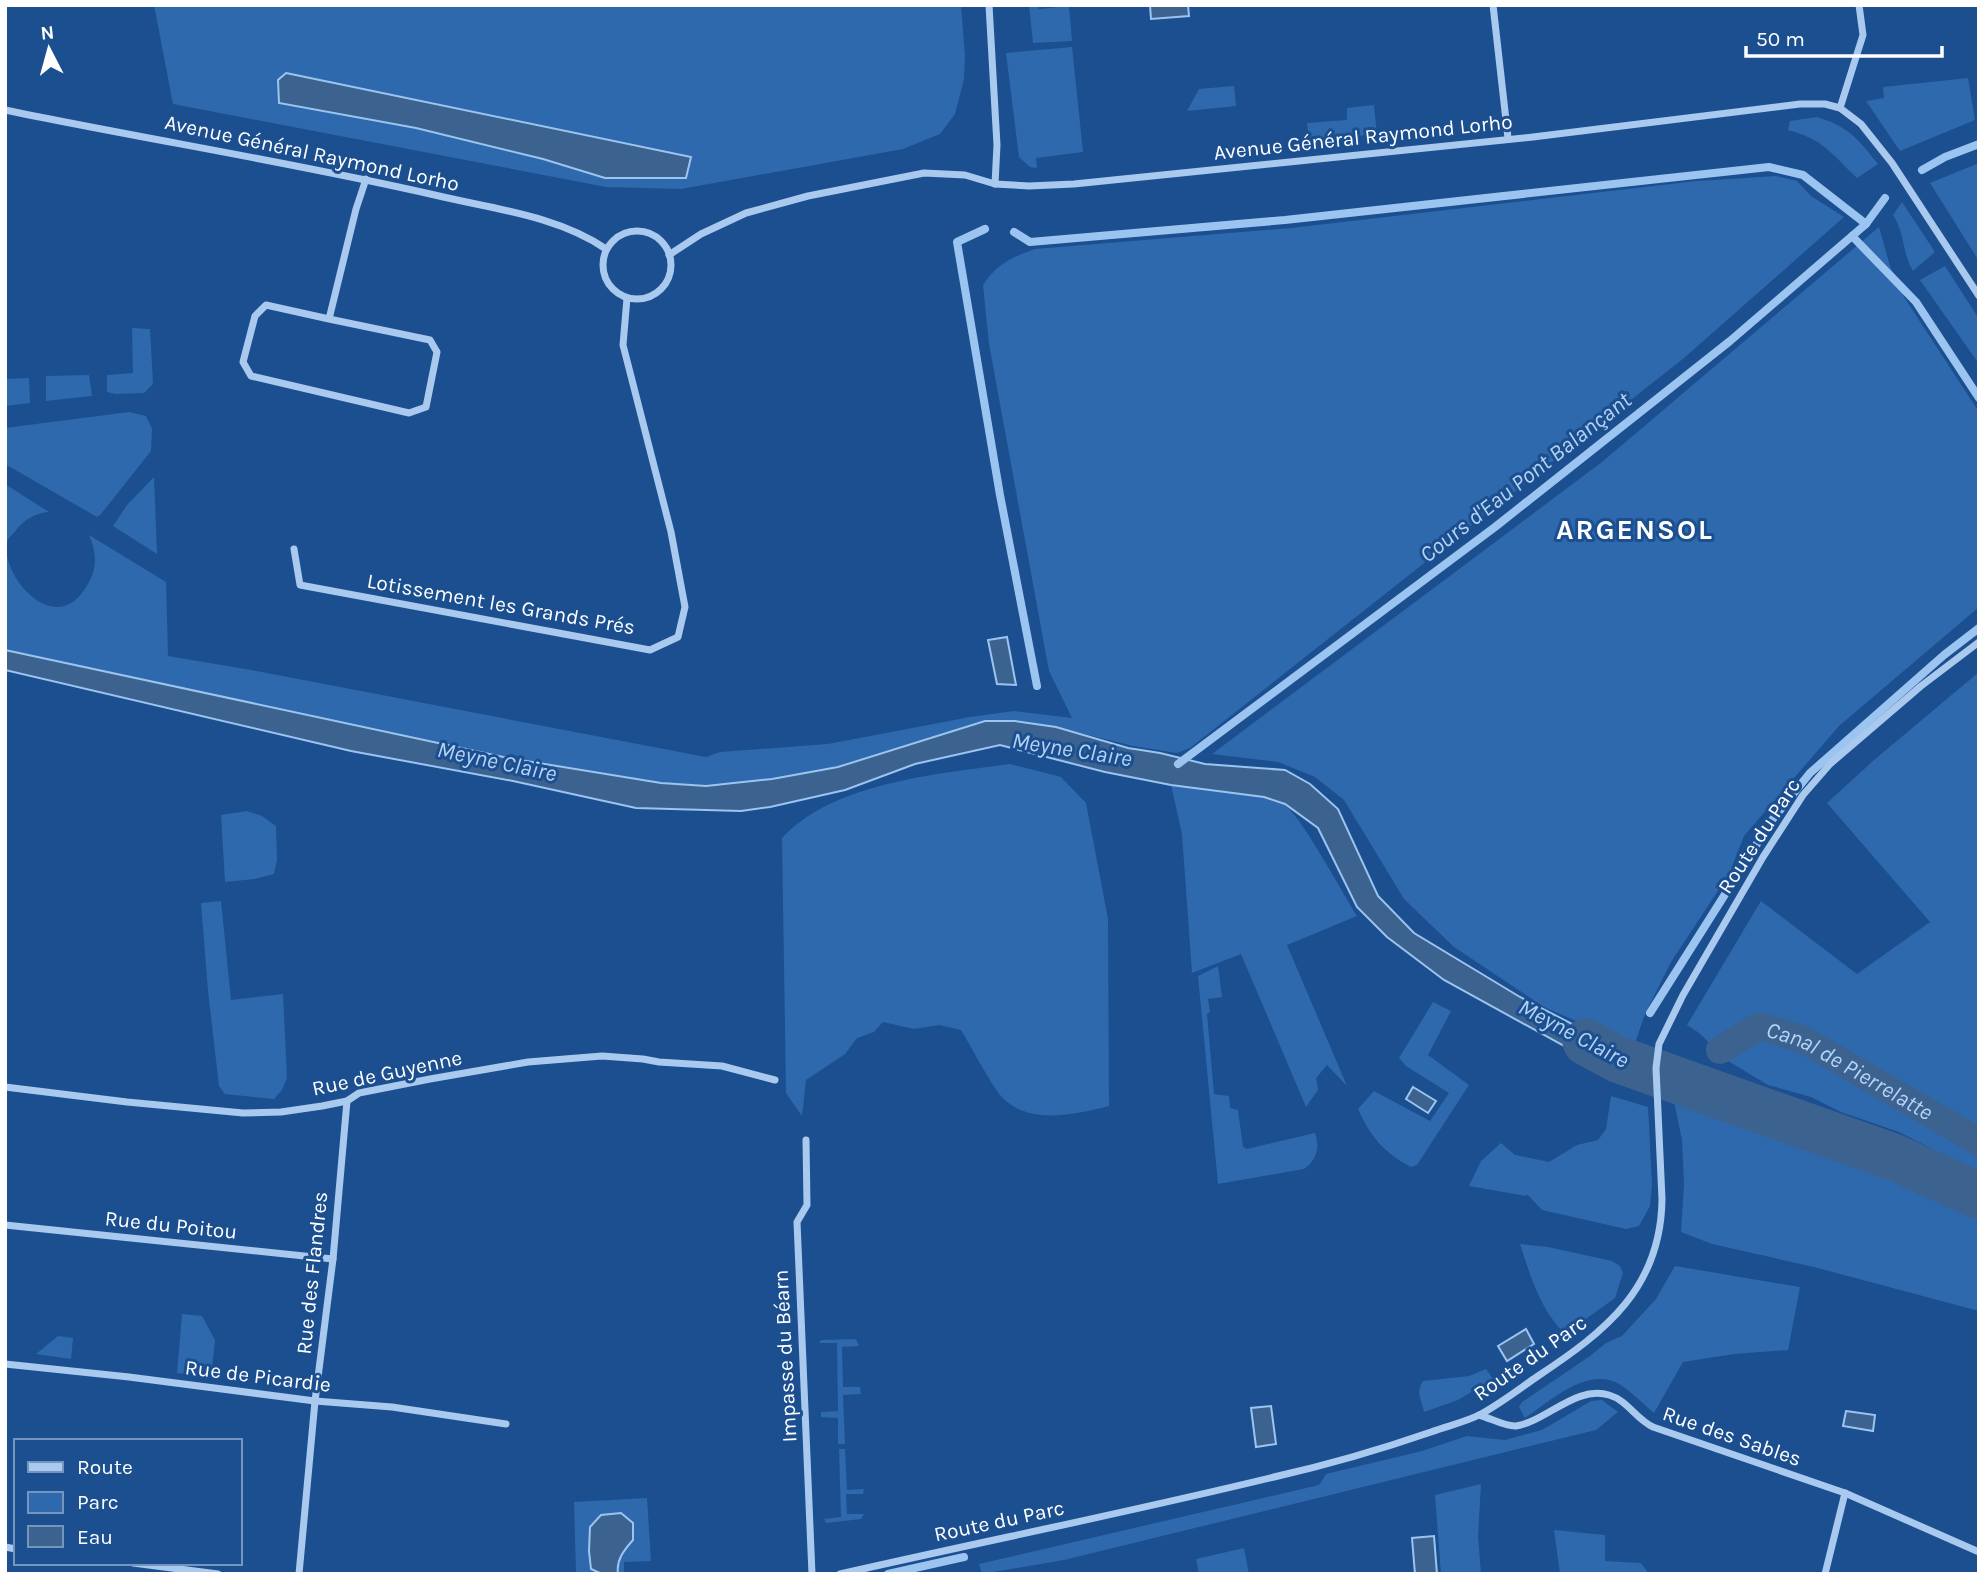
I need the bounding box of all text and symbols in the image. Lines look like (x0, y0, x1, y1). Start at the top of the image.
north arrow (14, 14, 84, 84)
scale bar (1746, 14, 1942, 58)
text: N (39, 21, 55, 45)
text: 50 m (1756, 27, 1805, 51)
street label: Avenue Général Raymond Lorho (1212, 109, 1514, 165)
street label: Avenue Général Raymond Lorho (163, 110, 461, 196)
water label: Cours d'Eau Pont Balançant (1414, 386, 1637, 568)
district label: ARGENSOL (1556, 513, 1714, 546)
street label: Lotissement les Grands Prés (365, 569, 637, 639)
water label: Meyne Claire (1010, 727, 1134, 772)
water label: Meyne Claire (435, 736, 559, 787)
street label: Route du Parc (1713, 774, 1805, 898)
water label: Meyne Claire (1514, 993, 1634, 1074)
water label: Canal de Pierrelatte (1763, 1016, 1938, 1126)
street label: Rue de Guyenne (310, 1045, 464, 1101)
street label: Rue des Flandres (292, 1190, 332, 1356)
street label: Rue du Poitou (104, 1206, 238, 1244)
street label: Impasse du Béarn (768, 1269, 802, 1443)
street label: Route du Parc (1469, 1310, 1591, 1406)
street label: Rue de Picardie (184, 1355, 332, 1397)
street label: Rue des Sables (1660, 1401, 1804, 1471)
legend (14, 1439, 242, 1565)
text: Route (77, 1455, 133, 1479)
text: Parc (77, 1490, 119, 1514)
street label: Route du Parc (932, 1495, 1066, 1547)
text: Eau (77, 1525, 113, 1549)

